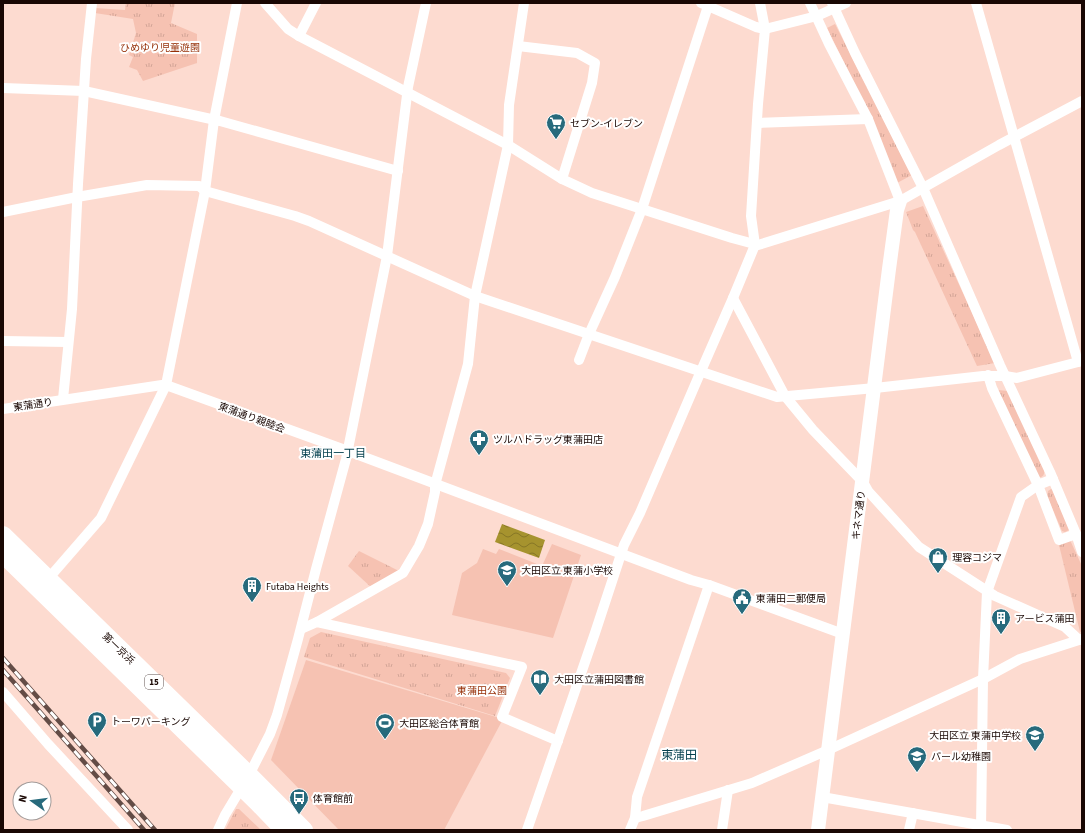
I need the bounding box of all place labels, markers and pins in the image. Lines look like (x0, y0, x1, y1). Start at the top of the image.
supermarket icon: セブン-イレブン (545, 112, 567, 140)
place label: セブン-イレブン (570, 117, 643, 131)
pharmacy icon: ツルハドラッグ東蒲田店 (468, 428, 490, 456)
place label: ツルハドラッグ東蒲田店 (493, 433, 603, 447)
shop icon: 理容コジマ (927, 546, 949, 574)
place label: 理容コジマ (952, 551, 1002, 565)
school or university icon: 大田区立 東蒲小学校 (496, 559, 518, 587)
place label: 大田区立 東蒲小学校 (521, 564, 613, 578)
building icon: Futaba Heights (241, 575, 263, 603)
place label: Futaba Heights (266, 580, 329, 594)
public building icon: 東蒲田二郵便局 (731, 587, 753, 615)
place label: 東蒲田二郵便局 (756, 592, 826, 606)
building icon: アービス蒲田 (990, 607, 1012, 635)
place label: アービス蒲田 (1015, 612, 1074, 626)
library icon: 大田区立蒲田図書館 (529, 668, 551, 696)
place label: 大田区立蒲田図書館 (554, 673, 644, 687)
parking icon: トーワパーキング (86, 710, 108, 738)
sports icon: 大田区総合体育館 (374, 712, 396, 740)
place label: トーワパーキング (111, 715, 191, 729)
place label: 大田区総合体育館 (399, 717, 479, 731)
school or university icon: 大田区立 東蒲中学校 (1024, 724, 1046, 752)
place label: 大田区立 東蒲中学校 (929, 729, 1021, 743)
school or university icon: パール幼稚園 (906, 745, 928, 773)
place label: パール幼稚園 (931, 750, 991, 764)
bus stop icon: 体育館前 (288, 787, 310, 815)
place label: 体育館前 (313, 792, 353, 806)

